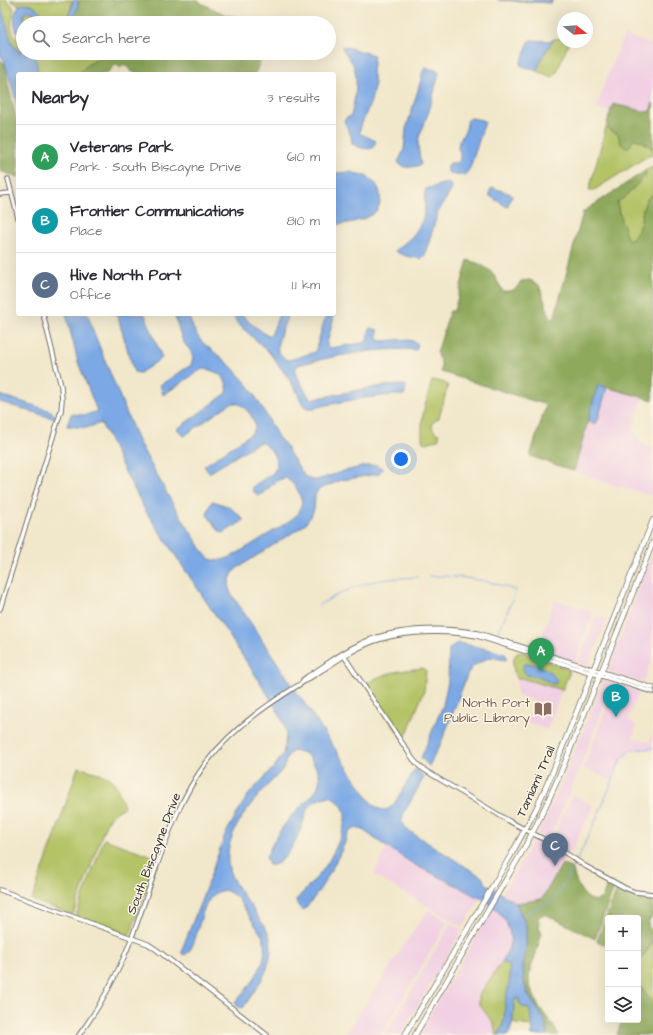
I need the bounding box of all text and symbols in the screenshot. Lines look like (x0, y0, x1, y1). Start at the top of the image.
north arrow (557, 12, 593, 48)
search box (16, 16, 336, 60)
icon: search (30, 27, 52, 49)
text: Search here (62, 28, 151, 49)
text: Nearby (32, 86, 89, 110)
text: 3 results (267, 89, 320, 107)
text: Veterans Park (70, 137, 173, 158)
text: A (41, 148, 49, 166)
text: 610 m (287, 148, 320, 166)
text: Park · South Biscayne Drive (70, 158, 241, 176)
text: Frontier Communications (70, 201, 244, 222)
text: B (40, 212, 50, 230)
text: 810 m (286, 212, 320, 230)
text: Place (70, 222, 102, 240)
text: Hive North Port (70, 265, 181, 286)
text: C (40, 276, 50, 294)
text: 1.1 km (292, 276, 320, 294)
text: Office (70, 286, 111, 304)
your location (391, 449, 411, 469)
pin: A (528, 638, 554, 671)
pin: B (603, 684, 629, 717)
place label: North Port Public Library (444, 694, 531, 728)
library icon: North Port Public Library (533, 699, 553, 719)
street label: Tamiami Trail (512, 743, 560, 820)
street label: South Biscayne Drive (122, 790, 186, 917)
pin: C (542, 833, 568, 866)
map controls (605, 915, 641, 1023)
button: + (605, 915, 641, 951)
button: − (605, 951, 641, 987)
button: layers (605, 987, 641, 1023)

